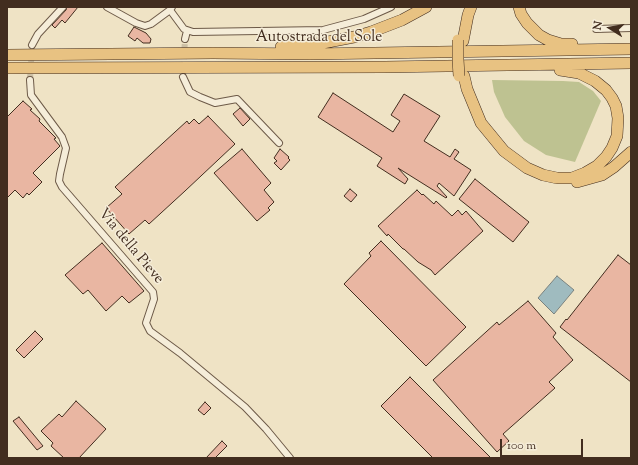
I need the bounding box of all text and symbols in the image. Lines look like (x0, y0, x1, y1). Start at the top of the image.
north arrow (590, 8, 630, 48)
text: N (590, 20, 607, 32)
street label: Autostrada del Sole (256, 29, 382, 47)
street label: Via della Pieve (93, 206, 167, 288)
scale bar (502, 431, 585, 457)
text: 100 m (507, 437, 536, 455)

